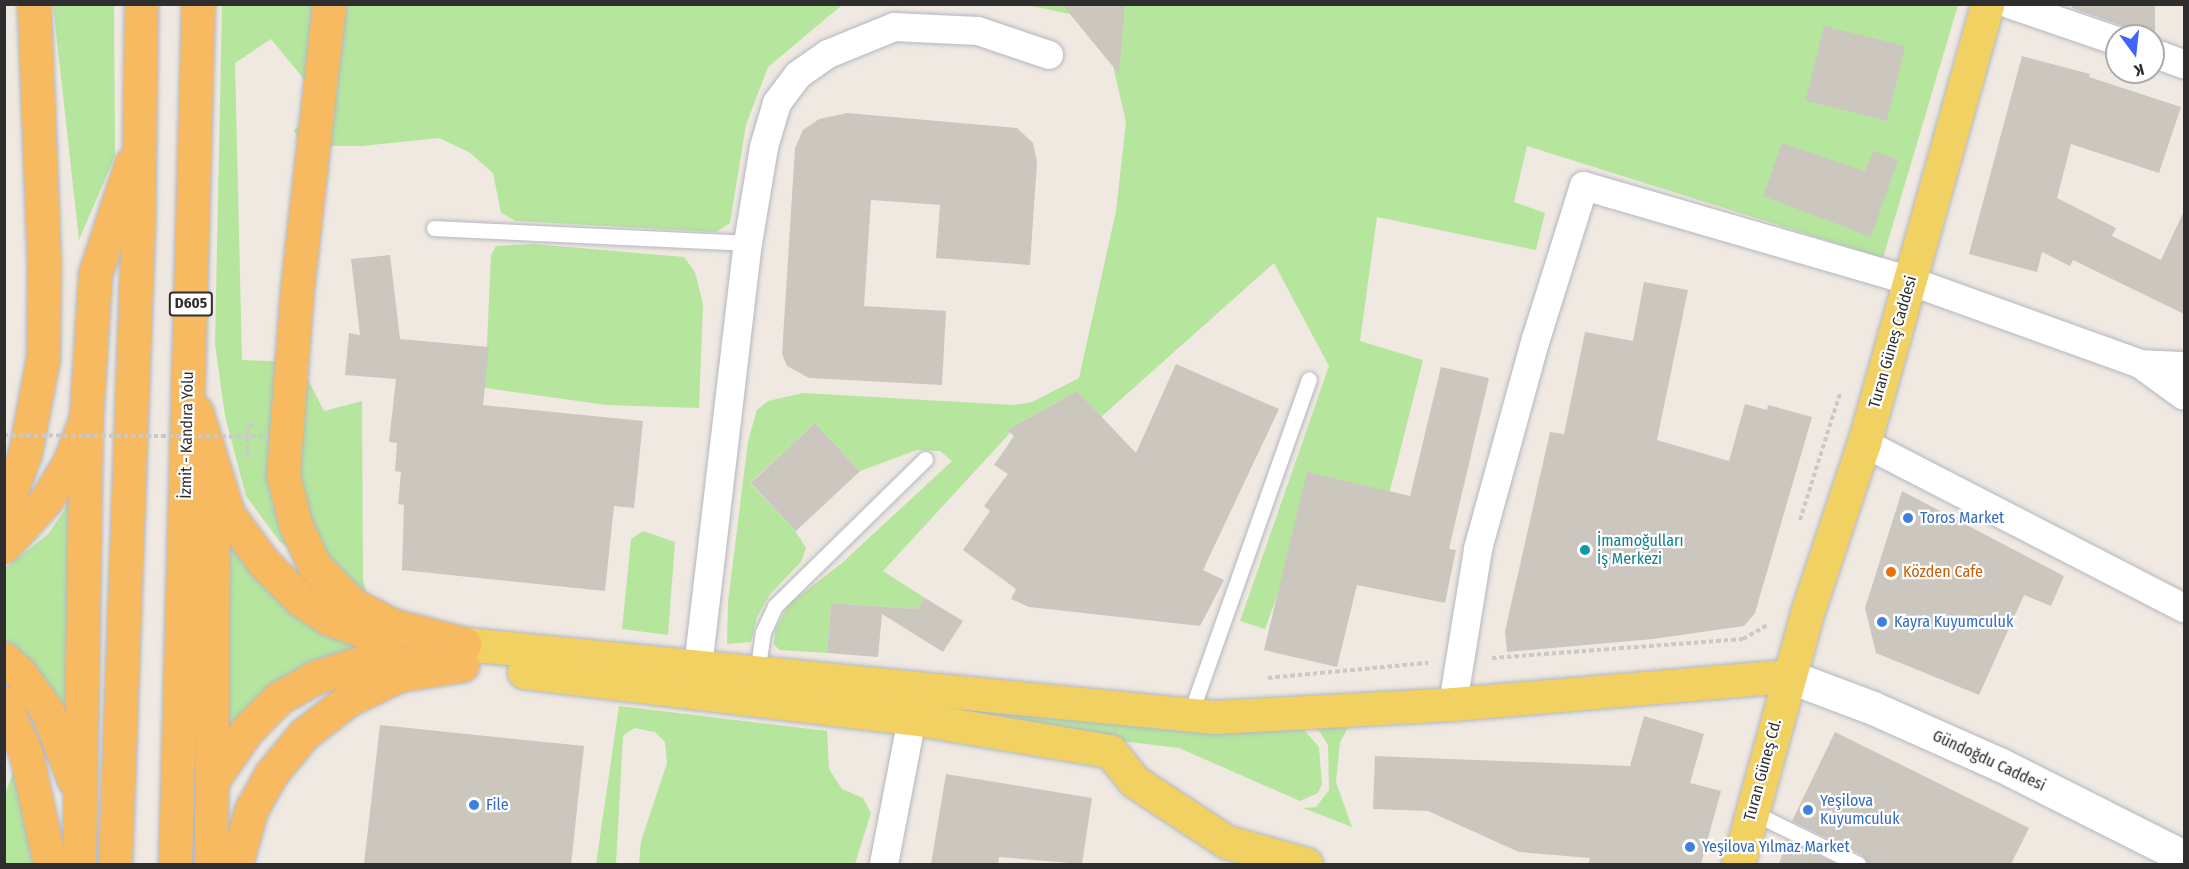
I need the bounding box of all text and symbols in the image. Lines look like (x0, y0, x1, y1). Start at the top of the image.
north arrow (2105, 24, 2165, 84)
text: K (2132, 60, 2146, 80)
street label: Turan Güneş Caddesi (1865, 274, 1921, 410)
road number: D605 (168, 292, 213, 316)
street label: İzmit - Kandıra Yolu (176, 371, 198, 499)
place label: Toros Market (1920, 508, 2004, 528)
marker: Toros Market (1901, 511, 1915, 525)
place label: İmamoğulları İş Merkezi (1597, 531, 1684, 569)
marker: İmamoğulları İş Merkezi (1578, 543, 1592, 557)
place label: Közden Cafe (1903, 562, 1983, 582)
marker: Közden Cafe (1884, 565, 1898, 579)
place label: Kayra Kuyumculuk (1894, 612, 2013, 632)
marker: Kayra Kuyumculuk (1875, 615, 1889, 629)
street label: Turan Güneş Cd. (1740, 717, 1786, 823)
street label: Gündoğdu Caddesi (1929, 726, 2049, 796)
place label: Yeşilova Kuyumculuk (1820, 791, 1900, 829)
place label: File (486, 795, 509, 815)
marker: File (467, 798, 481, 812)
marker: Yeşilova Kuyumculuk (1801, 803, 1815, 817)
place label: Yeşilova Yılmaz Market (1702, 837, 1850, 857)
marker: Yeşilova Yılmaz Market (1683, 840, 1697, 854)

